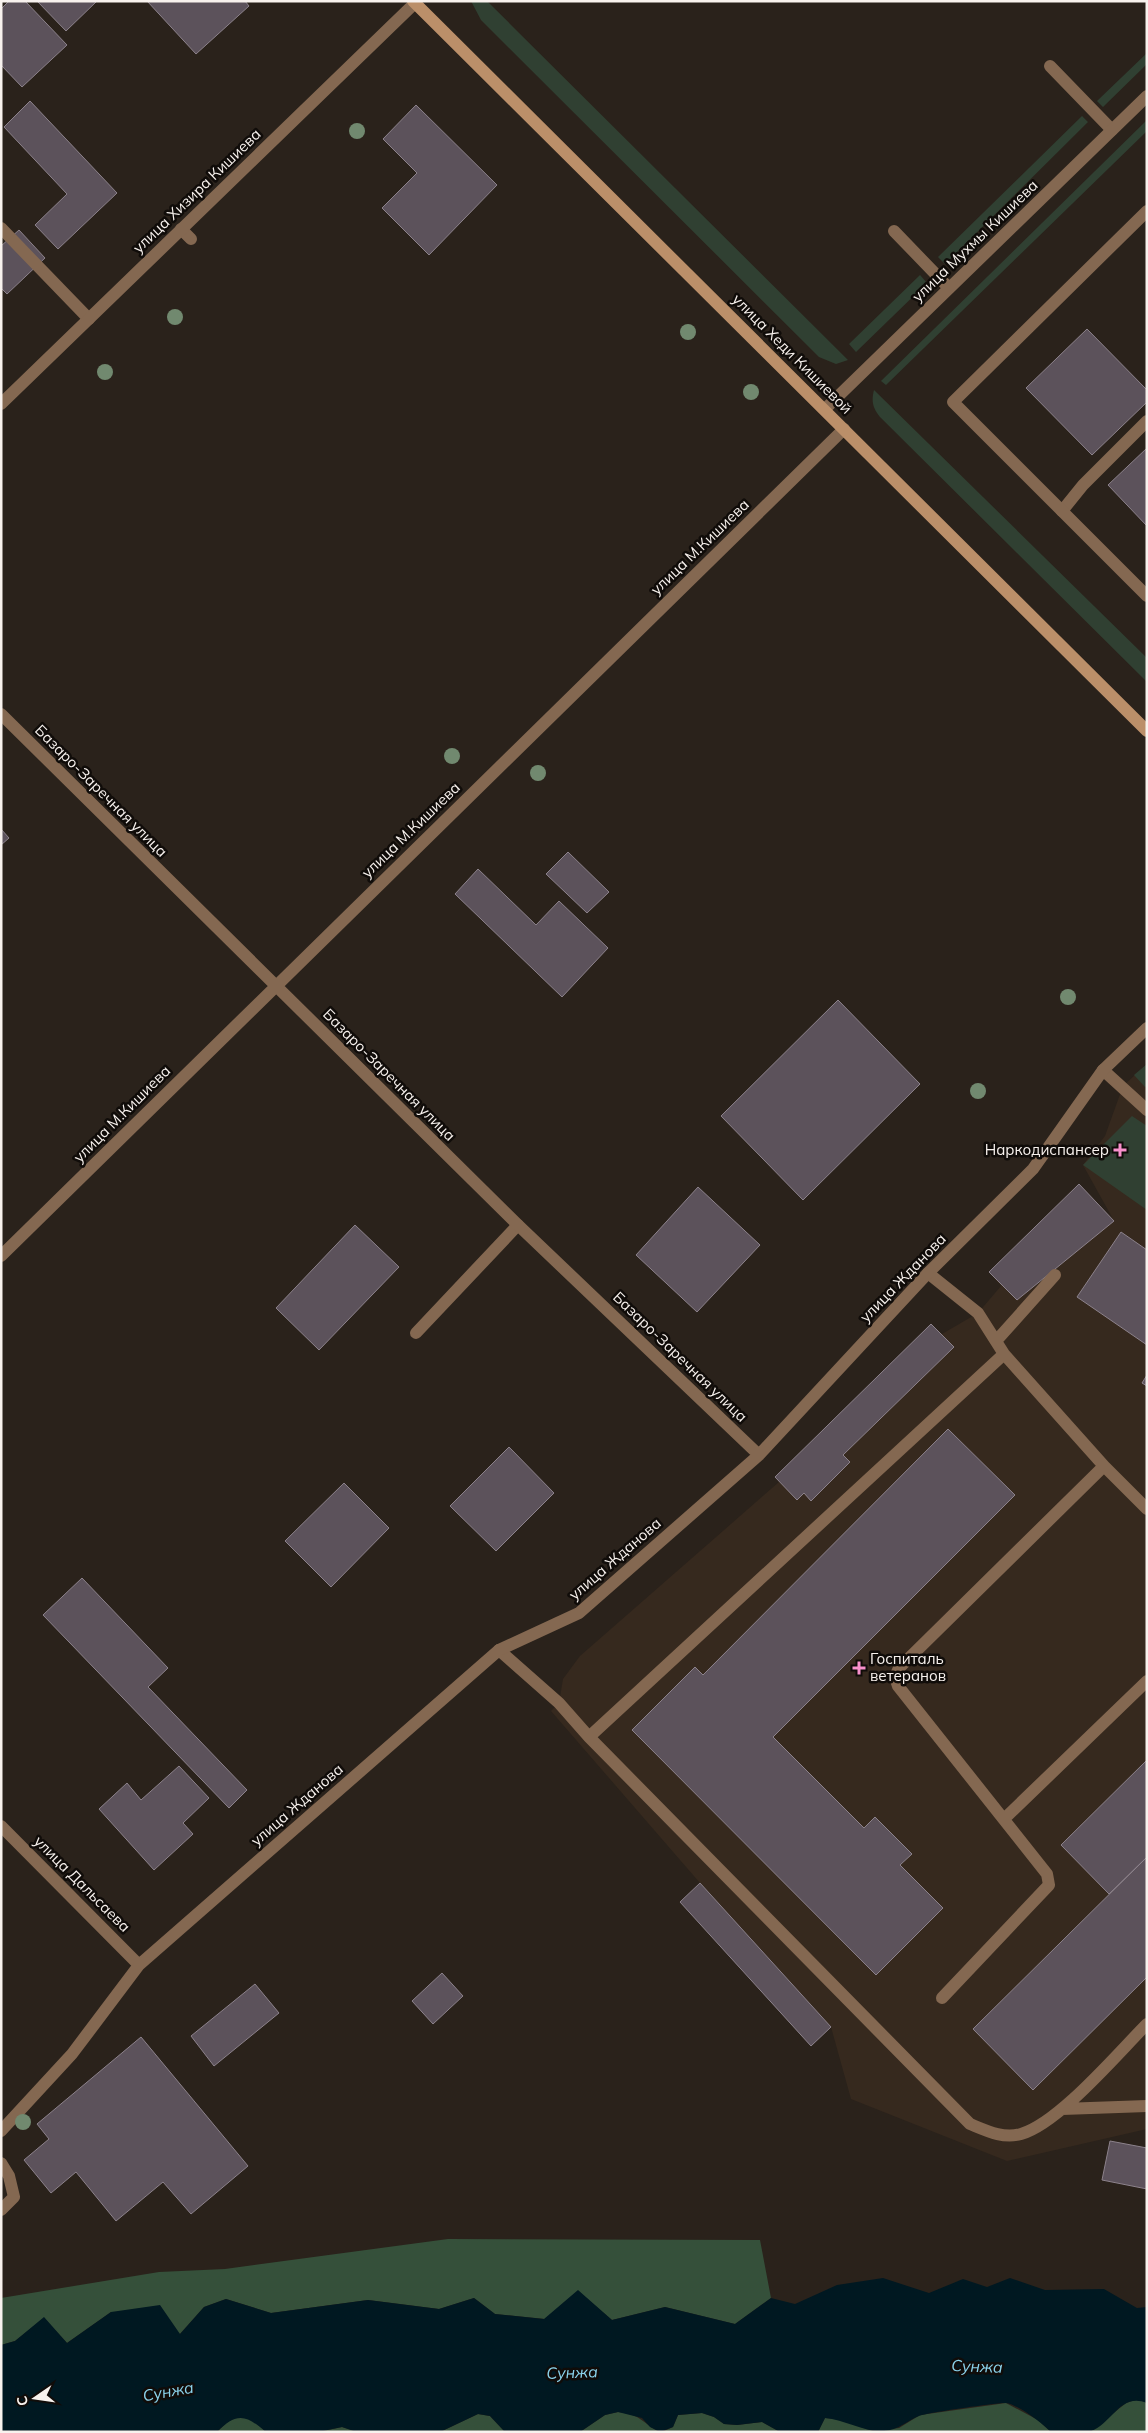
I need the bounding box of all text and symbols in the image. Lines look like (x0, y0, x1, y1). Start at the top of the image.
street label: улица Хизира Кишиева (129, 124, 265, 257)
street label: улица Мухмы Кишиева (908, 176, 1042, 306)
street label: улица Хеди Кишиевой (728, 290, 856, 418)
street label: улица М.Кишиева (646, 495, 753, 599)
street label: Базаро-Заречная улица (31, 720, 172, 861)
street label: улица М.Кишиева (357, 778, 464, 882)
street label: Базаро-Заречная улица (319, 1004, 460, 1145)
street label: улица М.Кишиева (69, 1061, 174, 1166)
place label: Наркодиспансер (985, 1140, 1109, 1159)
marker: Наркодиспансер (1113, 1143, 1127, 1157)
street label: улица Жданова (856, 1229, 950, 1326)
street label: Базаро-Заречная улица (609, 1287, 751, 1426)
street label: улица Жданова (565, 1513, 665, 1604)
place label: Госпиталь ветеранов (870, 1649, 946, 1685)
marker: Госпиталь ветеранов (852, 1661, 866, 1675)
street label: улица Жданова (247, 1759, 347, 1850)
street label: улица Дальсаева (30, 1832, 134, 1936)
water label: Сунжа (951, 2355, 1003, 2377)
water label: Сунжа (546, 2361, 598, 2383)
north arrow (10, 2373, 60, 2423)
water label: Сунжа (141, 2377, 195, 2405)
text: С (12, 2394, 32, 2408)

